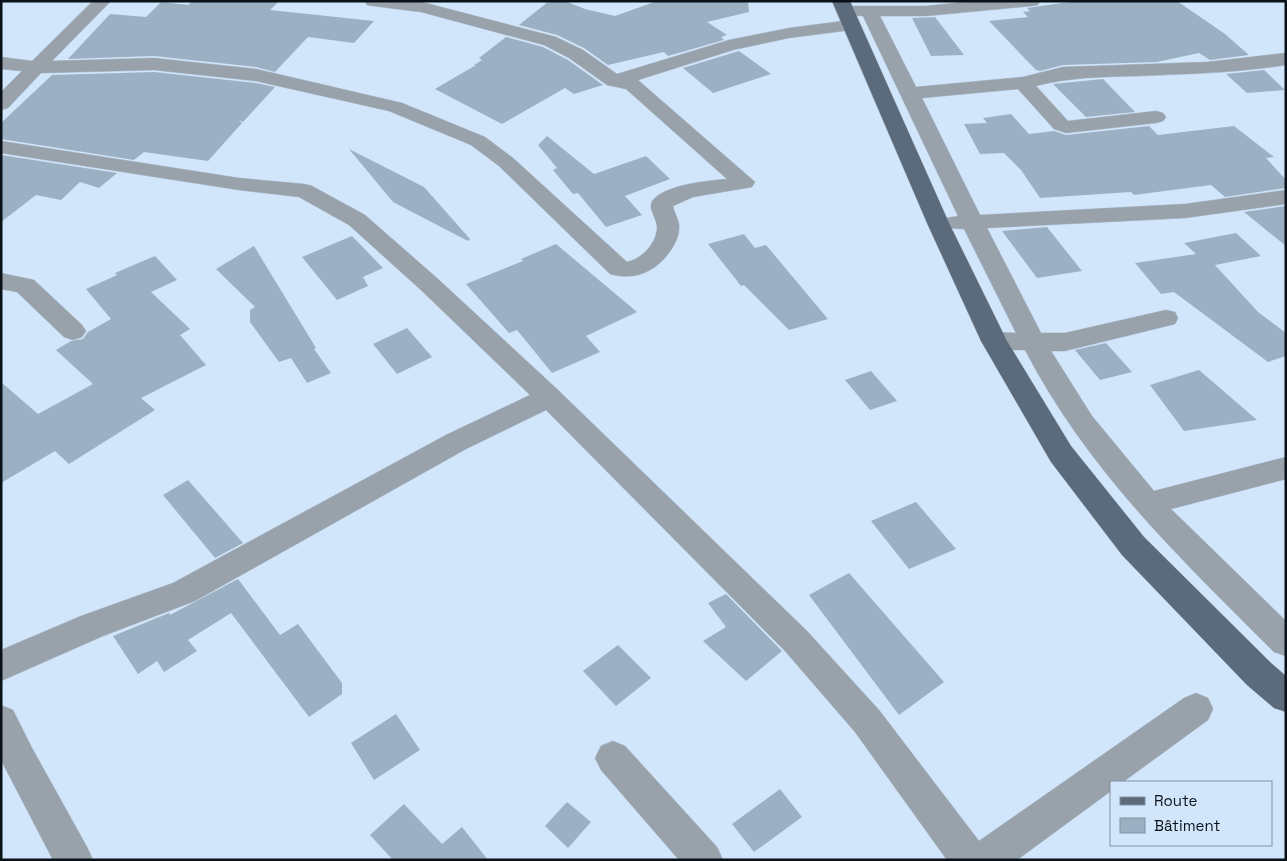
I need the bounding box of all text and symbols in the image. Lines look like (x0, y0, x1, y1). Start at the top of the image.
legend (1110, 781, 1272, 846)
text: Route (1154, 791, 1198, 810)
text: Bâtiment (1154, 816, 1220, 835)

